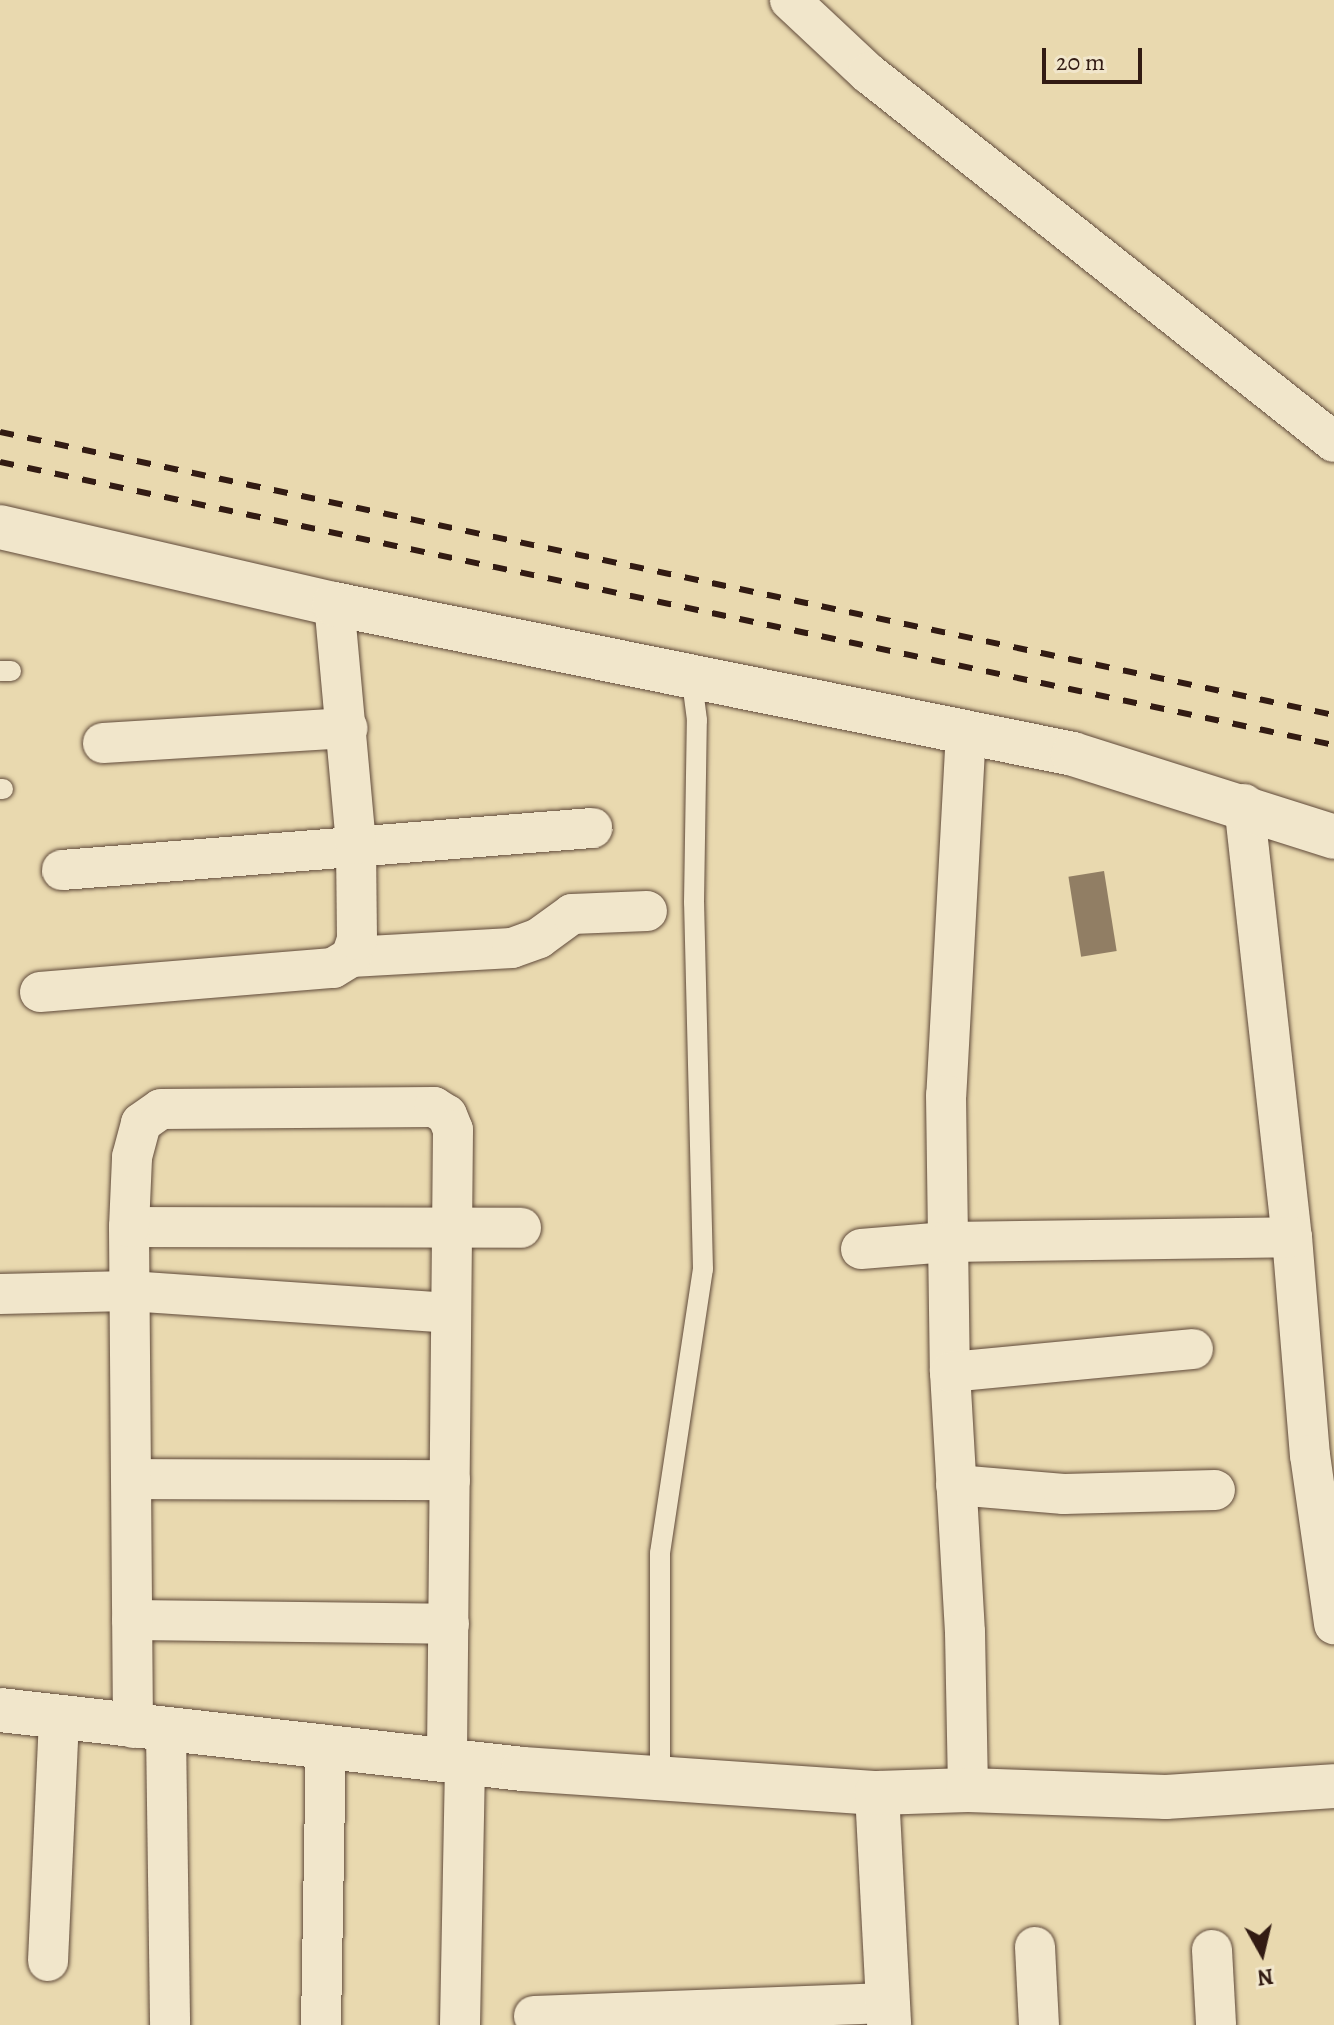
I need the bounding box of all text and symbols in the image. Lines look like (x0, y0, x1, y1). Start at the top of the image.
scale bar (1046, 32, 1146, 82)
text: 20 m (1056, 46, 1105, 78)
north arrow (1222, 1913, 1302, 1993)
text: N (1255, 1961, 1275, 1993)

